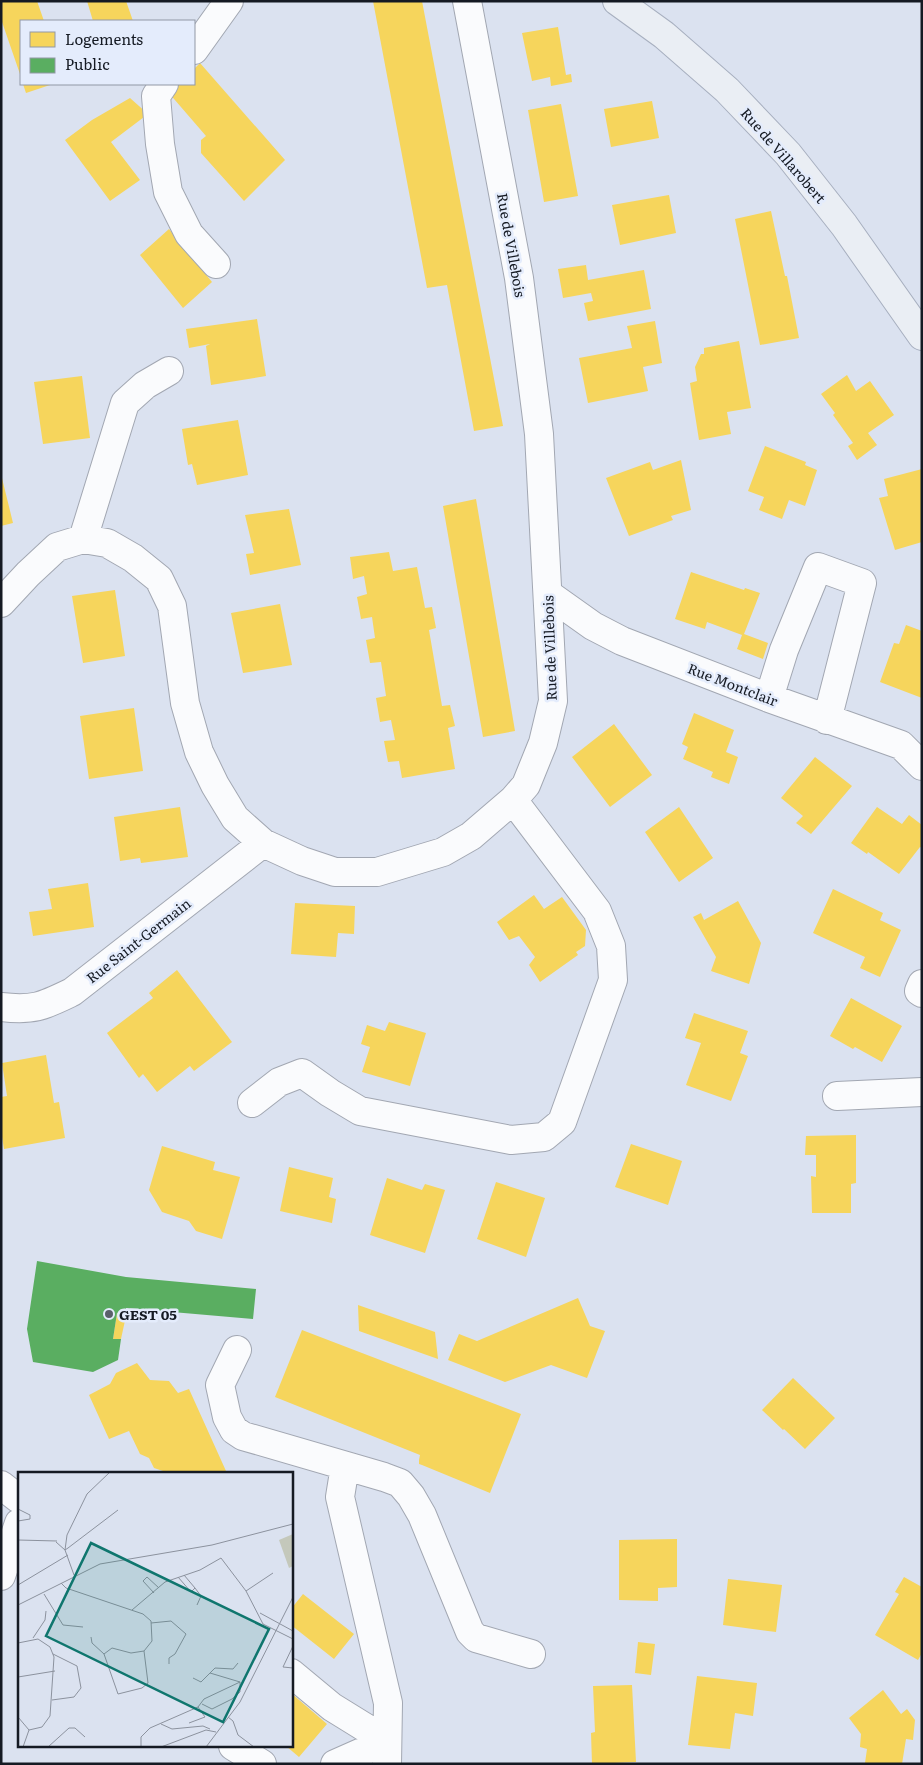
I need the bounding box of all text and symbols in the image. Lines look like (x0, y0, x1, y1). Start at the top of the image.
legend (20, 20, 195, 85)
text: Logements (65, 27, 143, 50)
text: Public (65, 52, 110, 75)
street label: Rue de Villarobert (737, 103, 831, 207)
street label: Rue de Villebois (493, 191, 531, 299)
street label: Rue de Villebois (537, 595, 561, 701)
street label: Rue Montclair (685, 658, 781, 711)
street label: Rue Saint-Germain (82, 893, 194, 987)
place label: GEST 05 (119, 1304, 177, 1324)
marker: GEST 05 (103, 1308, 115, 1320)
inset map (18, 1472, 292, 1748)

